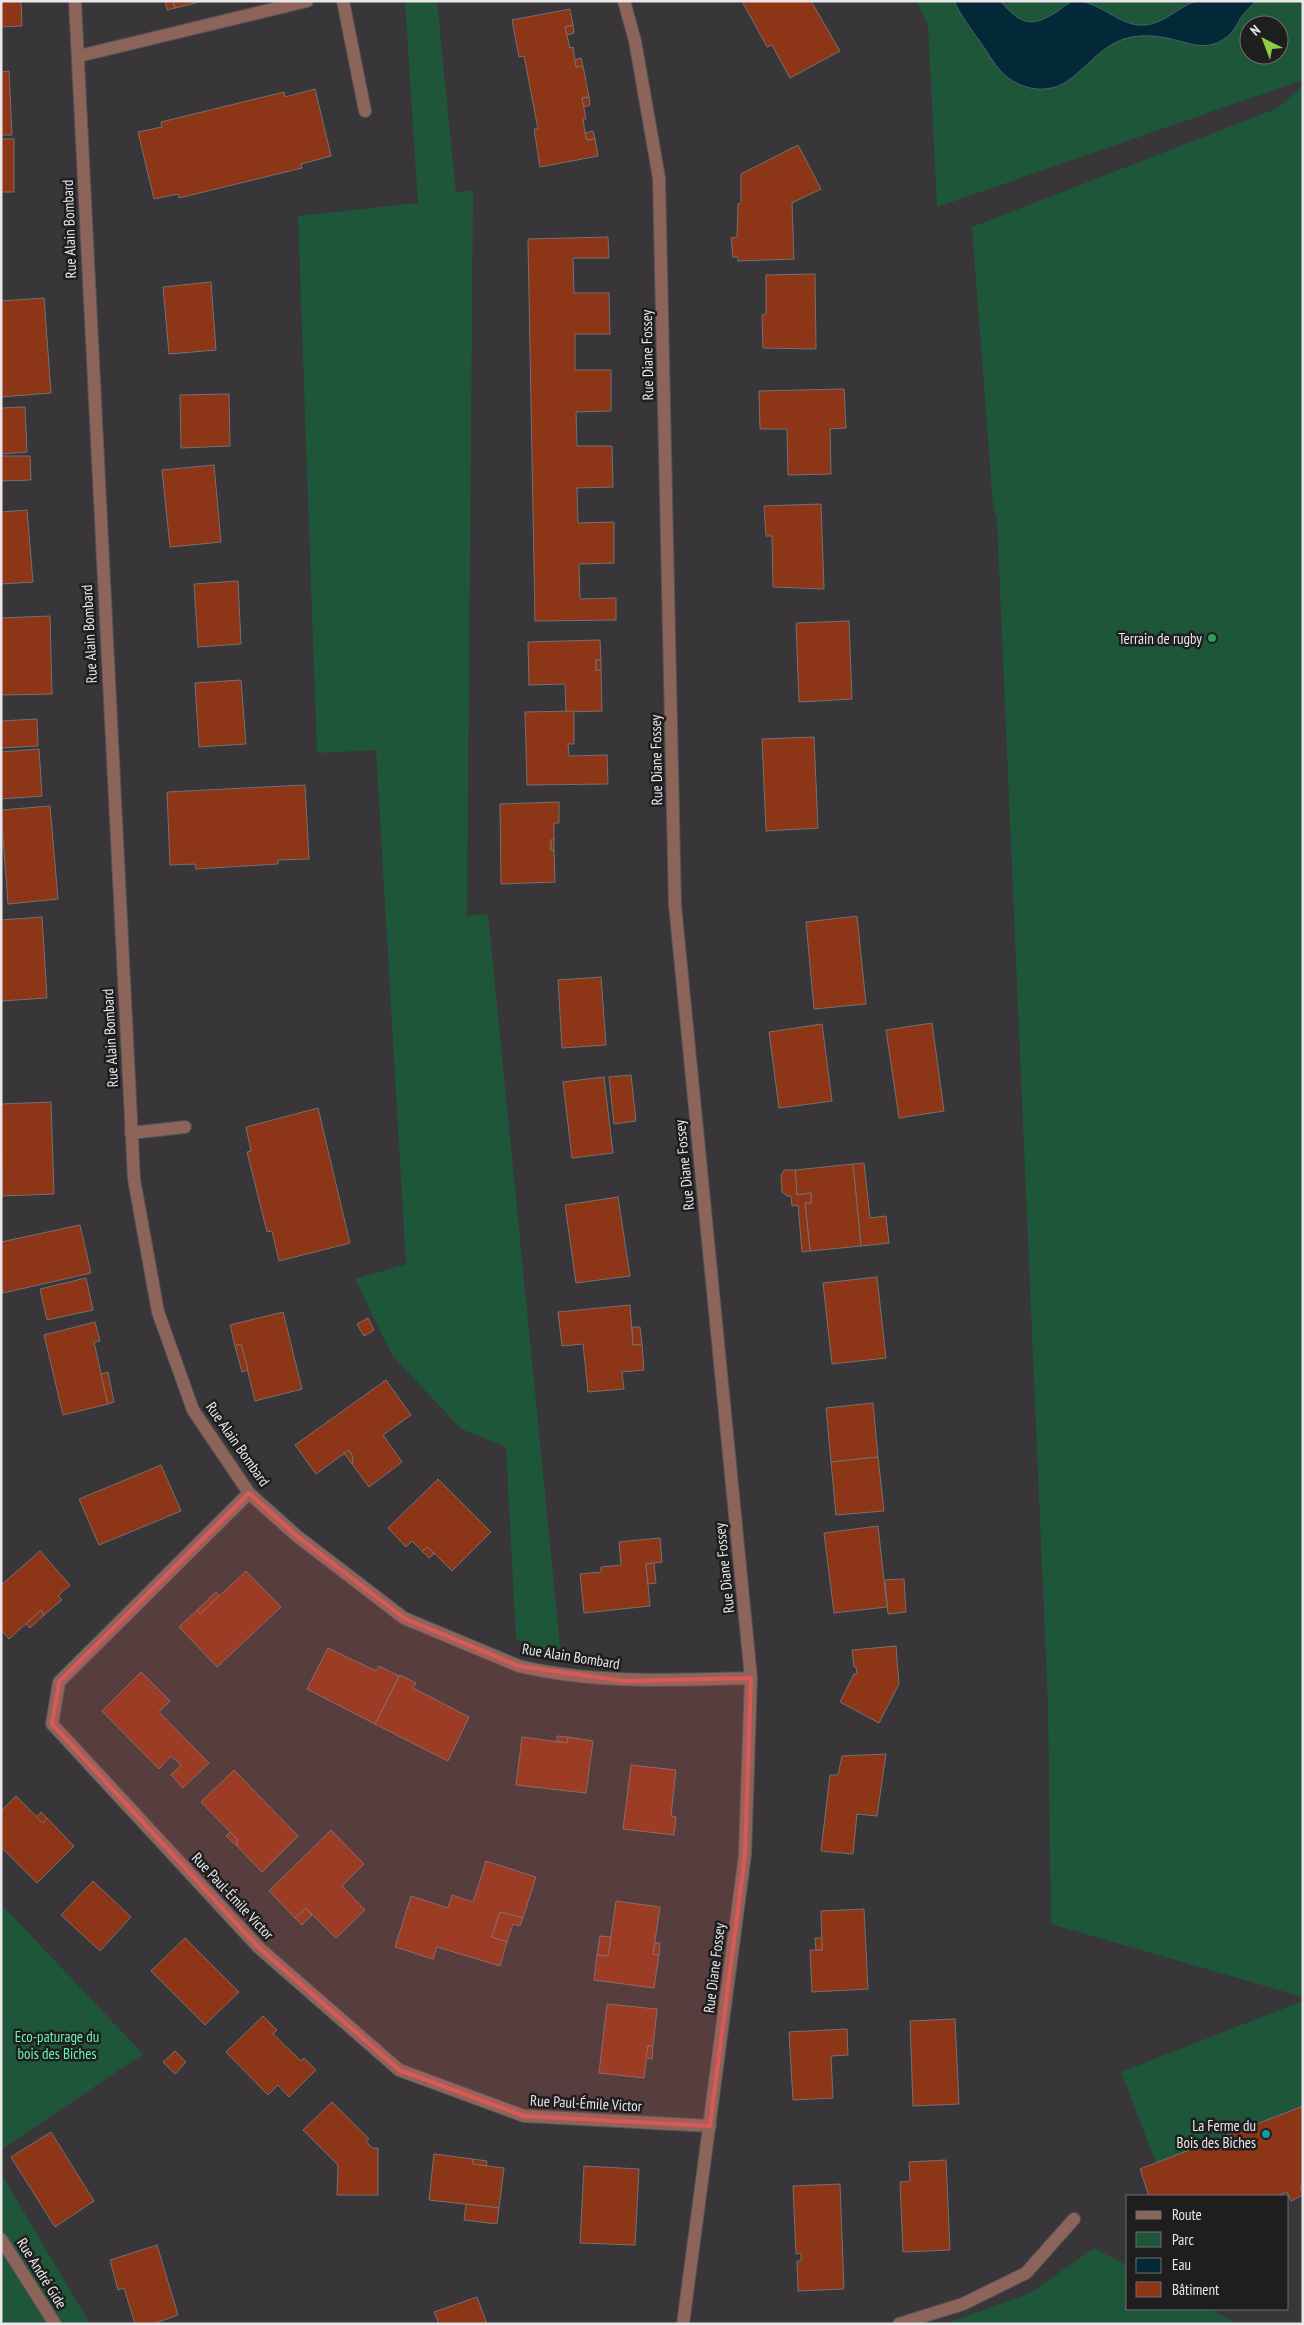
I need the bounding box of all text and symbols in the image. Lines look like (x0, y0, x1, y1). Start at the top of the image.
north arrow (1239, 15, 1289, 65)
text: N (1246, 21, 1264, 40)
street label: Rue Alain Bombard (58, 179, 80, 279)
street label: Rue Diane Fossey (637, 309, 657, 400)
street label: Rue Alain Bombard (77, 584, 101, 684)
place label: Terrain de rugby (1118, 629, 1202, 648)
marker: Terrain de rugby (1206, 632, 1218, 644)
street label: Rue Diane Fossey (646, 714, 666, 805)
street label: Rue Alain Bombard (98, 988, 122, 1088)
street label: Rue Diane Fossey (670, 1119, 698, 1211)
street label: Rue Alain Bombard (202, 1398, 274, 1490)
street label: Rue Diane Fossey (710, 1522, 738, 1614)
street label: Rue Alain Bombard (521, 1639, 621, 1673)
street label: Rue Paul-Émile Victor (188, 1849, 279, 1944)
street label: Rue Diane Fossey (699, 1922, 729, 2014)
park label: Eco-paturage du bois des Biches (15, 2027, 99, 2063)
street label: Rue Paul-Émile Victor (530, 2091, 643, 2115)
place label: La Ferme du Bois des Biches (1176, 2116, 1256, 2152)
marker: La Ferme du Bois des Biches (1260, 2128, 1272, 2140)
legend (1126, 2195, 1289, 2310)
text: Route (1172, 2205, 1202, 2224)
text: Parc (1172, 2230, 1194, 2249)
street label: Rue André Gide (13, 2234, 71, 2312)
text: Eau (1172, 2255, 1191, 2274)
text: Bâtiment (1172, 2280, 1219, 2299)

